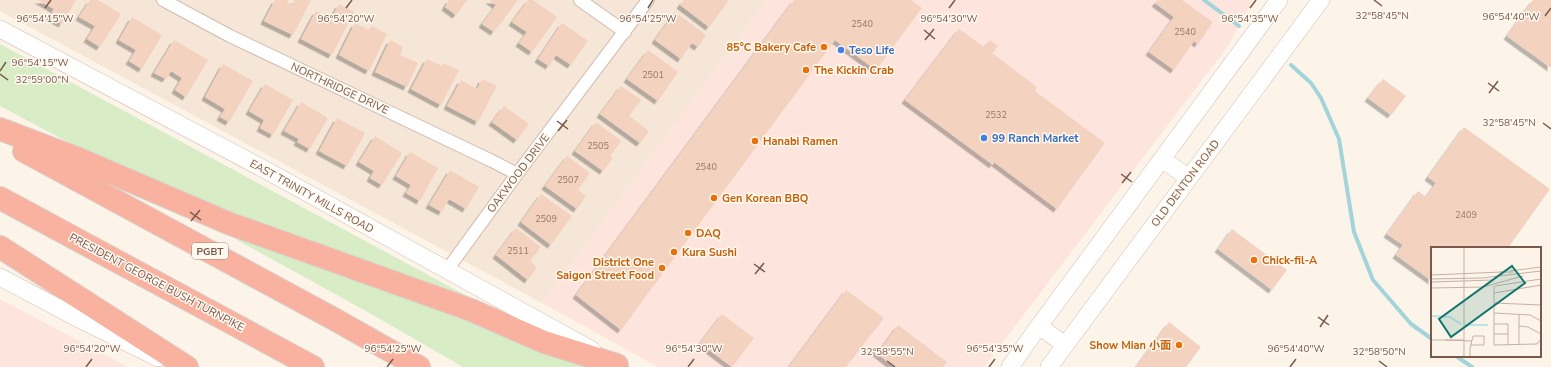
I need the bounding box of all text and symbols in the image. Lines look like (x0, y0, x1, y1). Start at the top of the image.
text: 32°58'45"N (1355, 9, 1409, 23)
text: 96°54'40"W (1483, 10, 1539, 24)
text: 96°54'15"W (17, 12, 73, 26)
text: 96°54'20"W (318, 12, 374, 26)
text: 96°54'25"W (620, 12, 676, 26)
text: 96°54'30"W (921, 12, 977, 26)
text: 96°54'35"W (1222, 12, 1278, 26)
house number: 2540 (851, 18, 873, 30)
house number: 2540 (1174, 26, 1196, 38)
place label: 85°C Bakery Cafe (726, 40, 816, 55)
marker: 85°C Bakery Cafe (819, 42, 829, 52)
place label: Teso Life (849, 43, 894, 58)
marker: Teso Life (836, 45, 846, 55)
text: 96°54'15"W (12, 56, 68, 70)
street label: NORTHRIDGE DRIVE (288, 59, 391, 118)
place label: The Kickin Crab (814, 63, 894, 78)
marker: The Kickin Crab (801, 65, 811, 75)
house number: 2501 (642, 69, 664, 81)
text: 32°59'00"N (15, 73, 69, 87)
house number: 2532 (985, 109, 1007, 121)
text: 32°58'45"N (1482, 116, 1536, 130)
street label: OAKWOOD DRIVE (484, 131, 553, 216)
place label: 99 Ranch Market (992, 131, 1079, 146)
marker: 99 Ranch Market (979, 133, 989, 143)
place label: Hanabi Ramen (763, 134, 838, 149)
marker: Hanabi Ramen (750, 136, 760, 146)
street label: OLD DENTON ROAD (1148, 137, 1223, 230)
house number: 2505 (587, 140, 609, 152)
street label: EAST TRINITY MILLS ROAD (247, 156, 376, 237)
house number: 2540 (695, 161, 717, 173)
house number: 2507 (557, 174, 579, 186)
place label: Gen Korean BBQ (722, 191, 809, 206)
marker: Gen Korean BBQ (709, 193, 719, 203)
house number: 2409 (1455, 209, 1477, 221)
house number: 2509 (535, 213, 557, 225)
place label: DAQ (696, 226, 721, 241)
marker: DAQ (683, 228, 693, 238)
street label: PRESIDENT GEORGE BUSH TURNPIKE (67, 230, 247, 335)
road number: PGBT (192, 243, 228, 259)
house number: 2511 (507, 245, 529, 257)
place label: Kura Sushi (682, 245, 737, 260)
marker: Kura Sushi (669, 247, 679, 257)
inset map (1431, 247, 1541, 357)
place label: Chick-fil-A (1262, 253, 1318, 268)
place label: District One Saigon Street Food (556, 255, 654, 283)
marker: Chick-fil-A (1249, 255, 1259, 265)
marker: District One Saigon Street Food (657, 263, 667, 273)
place label: Show Mian 小面 (1089, 338, 1171, 353)
marker: Show Mian 小面 (1174, 340, 1184, 350)
text: 96°54'20"W (64, 342, 120, 356)
text: 96°54'25"W (365, 342, 421, 356)
text: 96°54'30"W (666, 342, 722, 356)
text: 96°54'35"W (967, 342, 1023, 356)
text: 96°54'40"W (1268, 342, 1324, 356)
text: 32°58'55"N (860, 345, 914, 359)
text: 32°58'50"N (1352, 345, 1406, 359)

